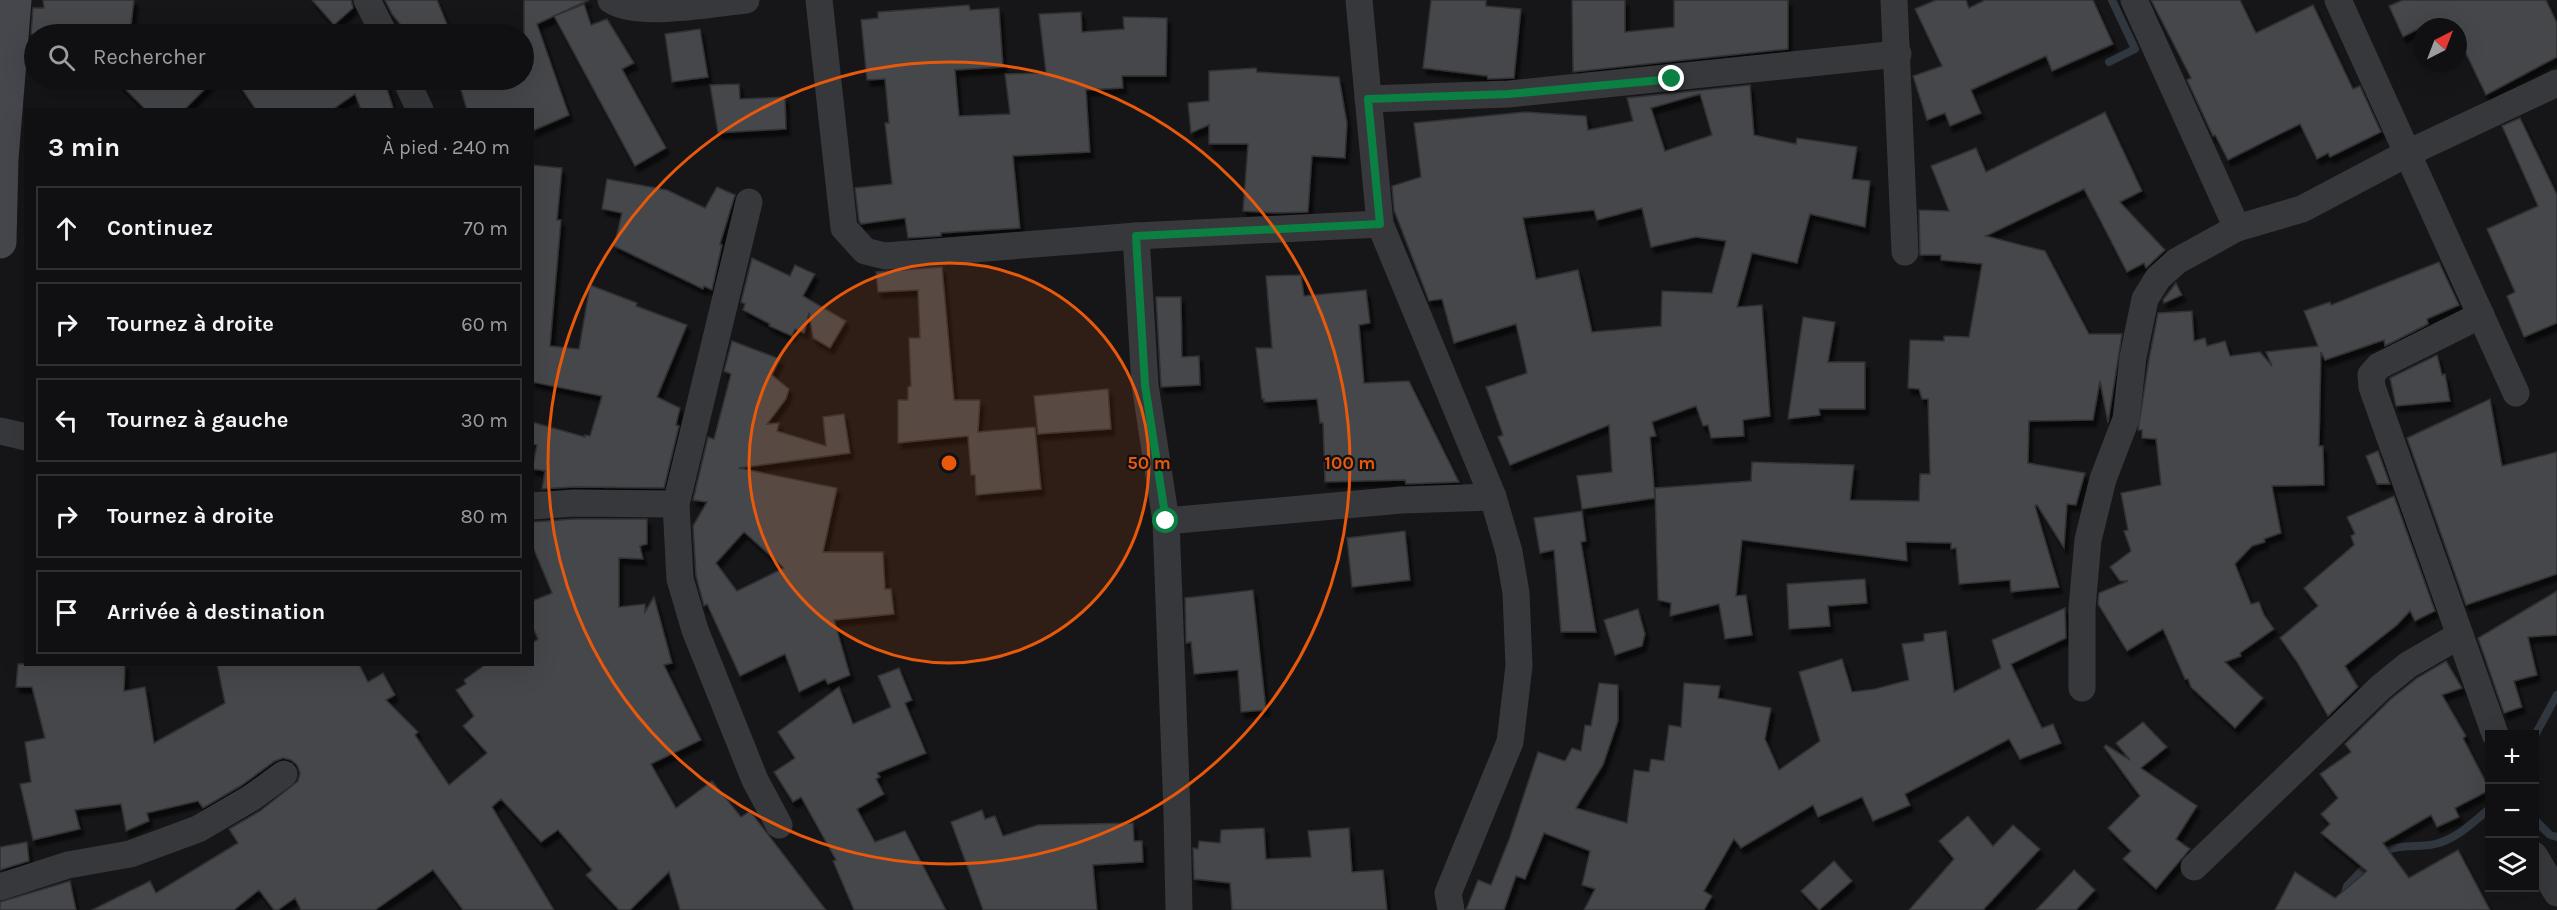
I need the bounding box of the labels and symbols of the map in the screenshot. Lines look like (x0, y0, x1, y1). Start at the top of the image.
north arrow (2413, 18, 2467, 72)
route end (1658, 65, 1684, 91)
text: 50 m (1127, 452, 1171, 474)
text: 100 m (1325, 452, 1375, 474)
centre of rings (939, 453, 959, 473)
route start (1152, 507, 1178, 533)

